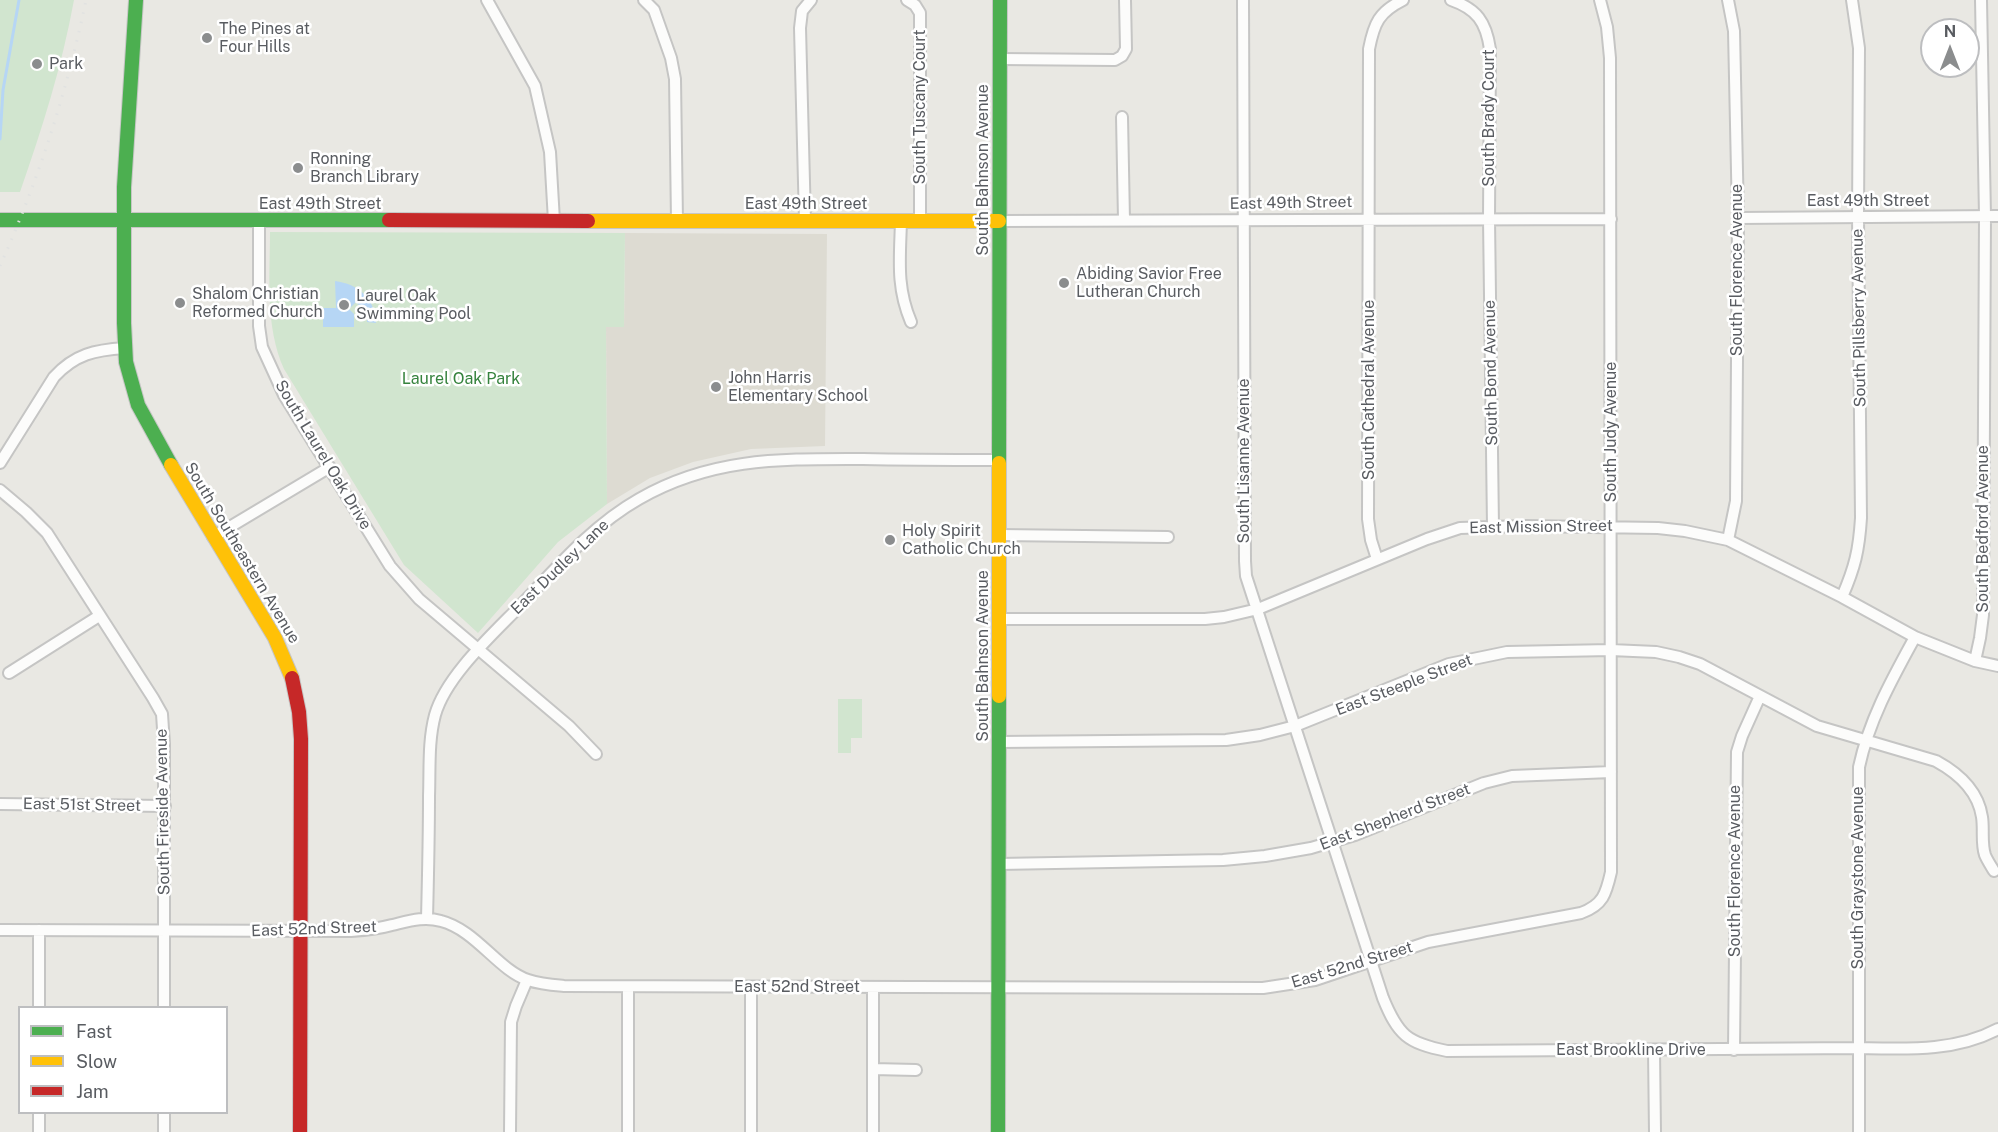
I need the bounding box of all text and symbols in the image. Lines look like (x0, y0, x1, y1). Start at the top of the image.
north arrow (1920, 18, 1980, 78)
place label: The Pines at Four Hills (219, 19, 310, 57)
text: N (1944, 22, 1956, 41)
street label: South Tuscany Court (910, 30, 930, 184)
marker: The Pines at Four Hills (200, 31, 214, 45)
street label: South Brady Court (1479, 49, 1499, 187)
place label: Park (49, 54, 83, 74)
marker: Park (30, 57, 44, 71)
street label: South Bahnson Avenue (973, 84, 993, 256)
place label: Ronning Branch Library (310, 149, 419, 187)
marker: Ronning Branch Library (291, 161, 305, 175)
street label: South Florence Avenue (1727, 184, 1747, 356)
street label: East 49th Street (1807, 191, 1929, 211)
street label: East 49th Street (1229, 192, 1353, 214)
street label: East 49th Street (259, 194, 381, 214)
street label: East 49th Street (745, 194, 867, 214)
street label: South Pillsberry Avenue (1848, 229, 1870, 407)
place label: Abiding Savior Free Lutheran Church (1076, 264, 1222, 302)
marker: Abiding Savior Free Lutheran Church (1057, 276, 1071, 290)
place label: Shalom Christian Reformed Church (192, 284, 323, 322)
place label: Laurel Oak Swimming Pool (356, 286, 471, 324)
marker: Shalom Christian Reformed Church (173, 296, 187, 310)
marker: Laurel Oak Swimming Pool (337, 298, 351, 312)
street label: South Cathedral Avenue (1359, 300, 1379, 480)
street label: South Bond Avenue (1480, 300, 1502, 446)
street label: South Judy Avenue (1601, 362, 1621, 502)
place label: John Harris Elementary School (728, 368, 868, 406)
park label: Laurel Oak Park (402, 369, 520, 389)
street label: South Laurel Oak Drive (271, 377, 375, 533)
street label: South Lisanne Avenue (1234, 379, 1254, 543)
marker: John Harris Elementary School (709, 380, 723, 394)
street label: South Bedford Avenue (1973, 445, 1993, 613)
street label: South Southeastern Avenue (180, 459, 304, 647)
street label: East Dudley Lane (507, 515, 613, 619)
street label: East Mission Street (1469, 516, 1613, 538)
place label: Holy Spirit Catholic Church (902, 521, 1021, 559)
marker: Holy Spirit Catholic Church (883, 533, 897, 547)
street label: South Bahnson Avenue (973, 570, 993, 742)
street label: East Steeple Street (1333, 650, 1475, 720)
street label: South Fireside Avenue (152, 729, 174, 895)
street label: East Shepherd Street (1317, 779, 1473, 855)
street label: South Florence Avenue (1725, 785, 1745, 957)
street label: South Graystone Avenue (1848, 786, 1868, 970)
street label: East 51st Street (23, 794, 141, 816)
street label: East 52nd Street (251, 917, 377, 941)
street label: East 52nd Street (1289, 937, 1415, 993)
street label: East 52nd Street (734, 977, 860, 997)
legend (18, 1006, 228, 1114)
text: Fast (76, 1021, 112, 1042)
street label: East Brookline Drive (1556, 1040, 1706, 1060)
text: Slow (76, 1051, 117, 1072)
text: Jam (76, 1081, 109, 1102)

